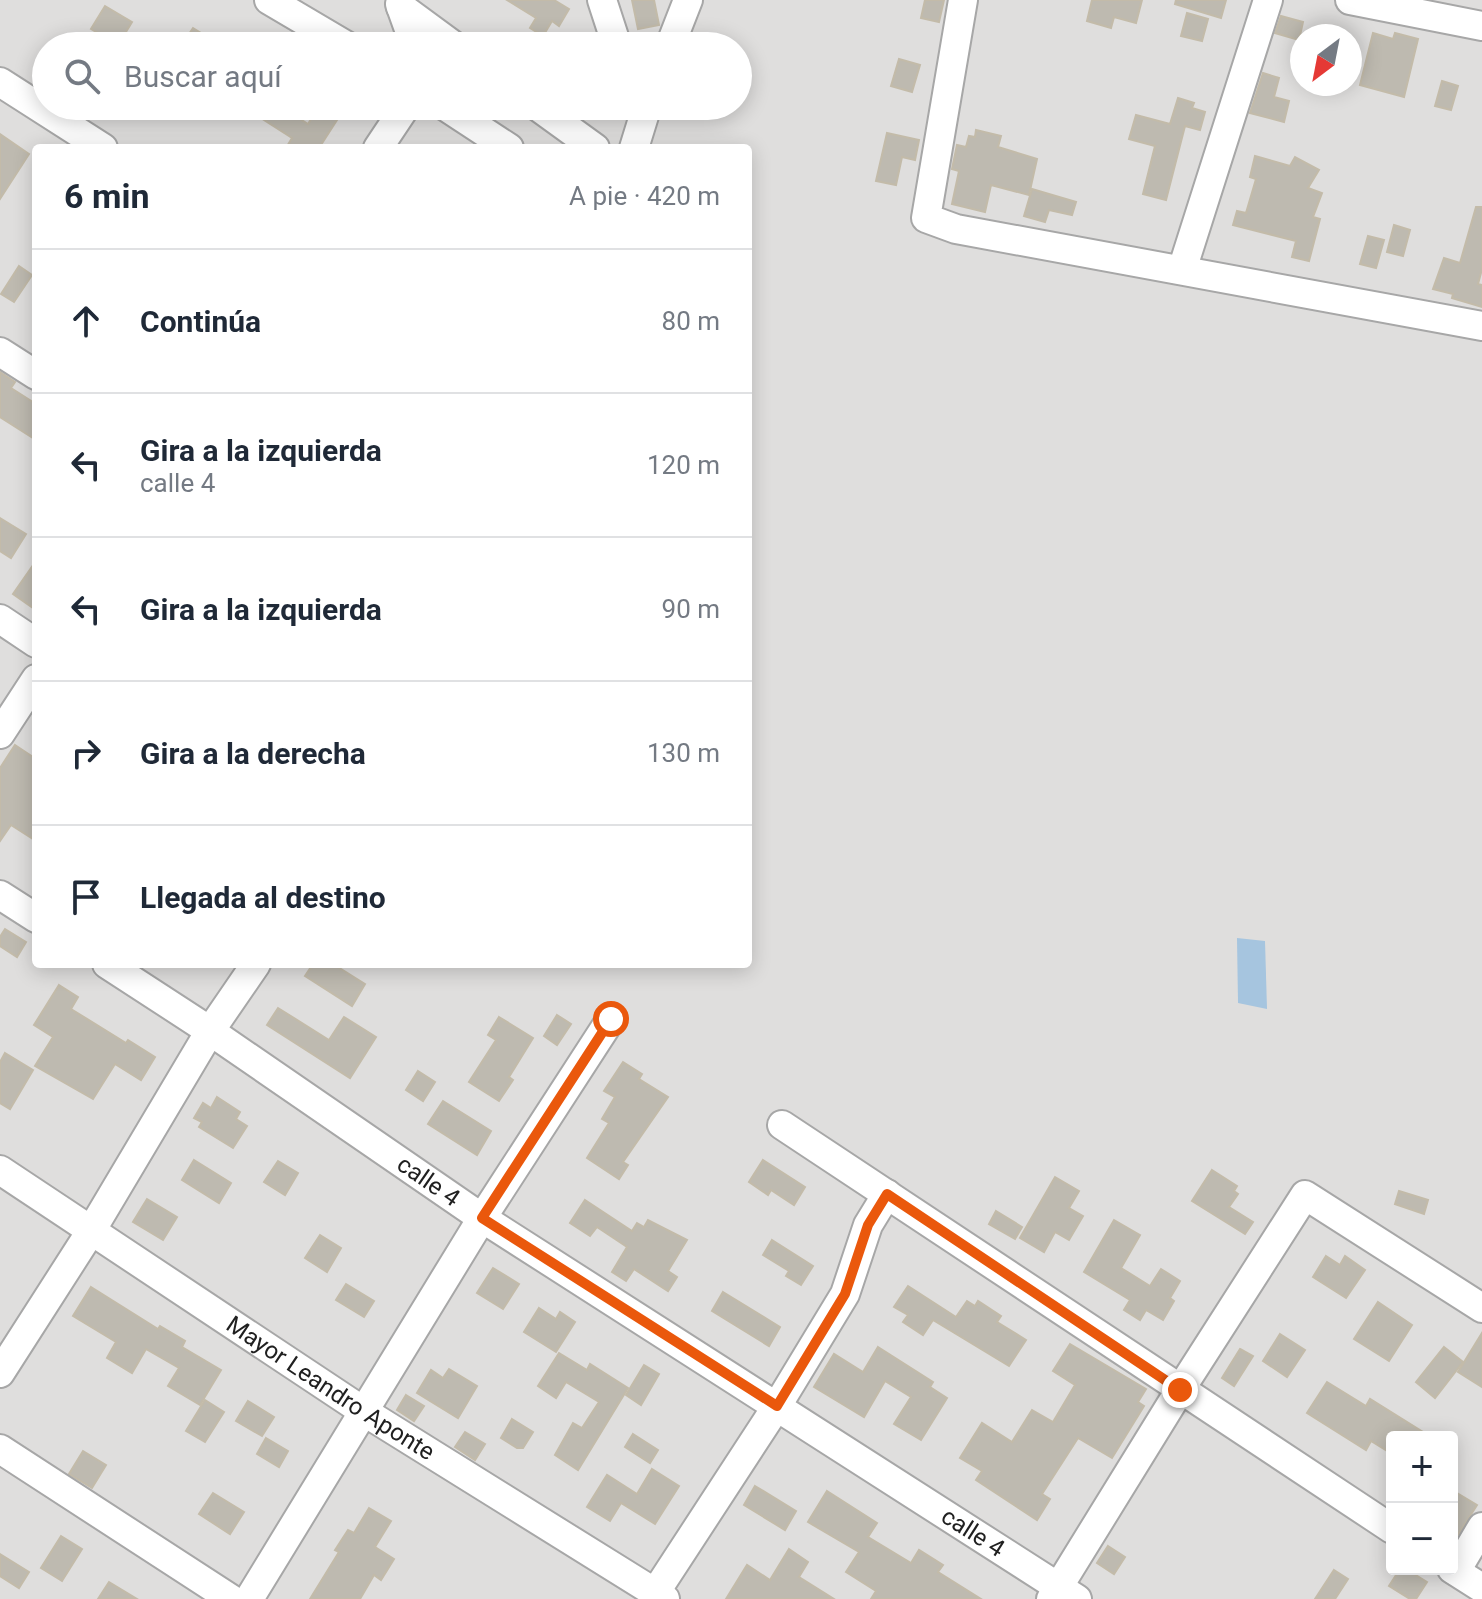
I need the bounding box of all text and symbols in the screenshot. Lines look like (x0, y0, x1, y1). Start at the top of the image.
north arrow (1290, 24, 1362, 96)
search box (32, 32, 752, 120)
icon: search (60, 54, 104, 98)
text: Buscar aquí (124, 59, 282, 94)
text: 6 min (64, 176, 149, 216)
text: A pie · 420 m (569, 181, 720, 211)
icon: ahead (64, 299, 108, 343)
text: Continúa (140, 304, 261, 339)
text: 80 m (662, 306, 720, 336)
text: Gira a la izquierda (140, 433, 382, 468)
icon: left (64, 443, 108, 487)
text: 120 m (647, 450, 720, 480)
text: calle 4 (140, 468, 215, 498)
icon: left (64, 587, 108, 631)
text: Gira a la izquierda (140, 592, 382, 627)
text: 90 m (662, 594, 720, 624)
icon: right (64, 731, 108, 775)
text: Gira a la derecha (140, 736, 366, 771)
text: 130 m (647, 738, 720, 768)
icon: arrive (64, 875, 108, 919)
text: Llegada al destino (140, 880, 386, 915)
route start (593, 1001, 629, 1037)
street label: calle 4 (392, 1150, 465, 1212)
street label: Mayor Leandro Aponte (221, 1310, 440, 1466)
route end (1162, 1372, 1198, 1408)
map controls (1386, 1431, 1458, 1575)
button: + (1386, 1431, 1458, 1503)
street label: calle 4 (936, 1502, 1010, 1563)
button: − (1386, 1503, 1458, 1575)

